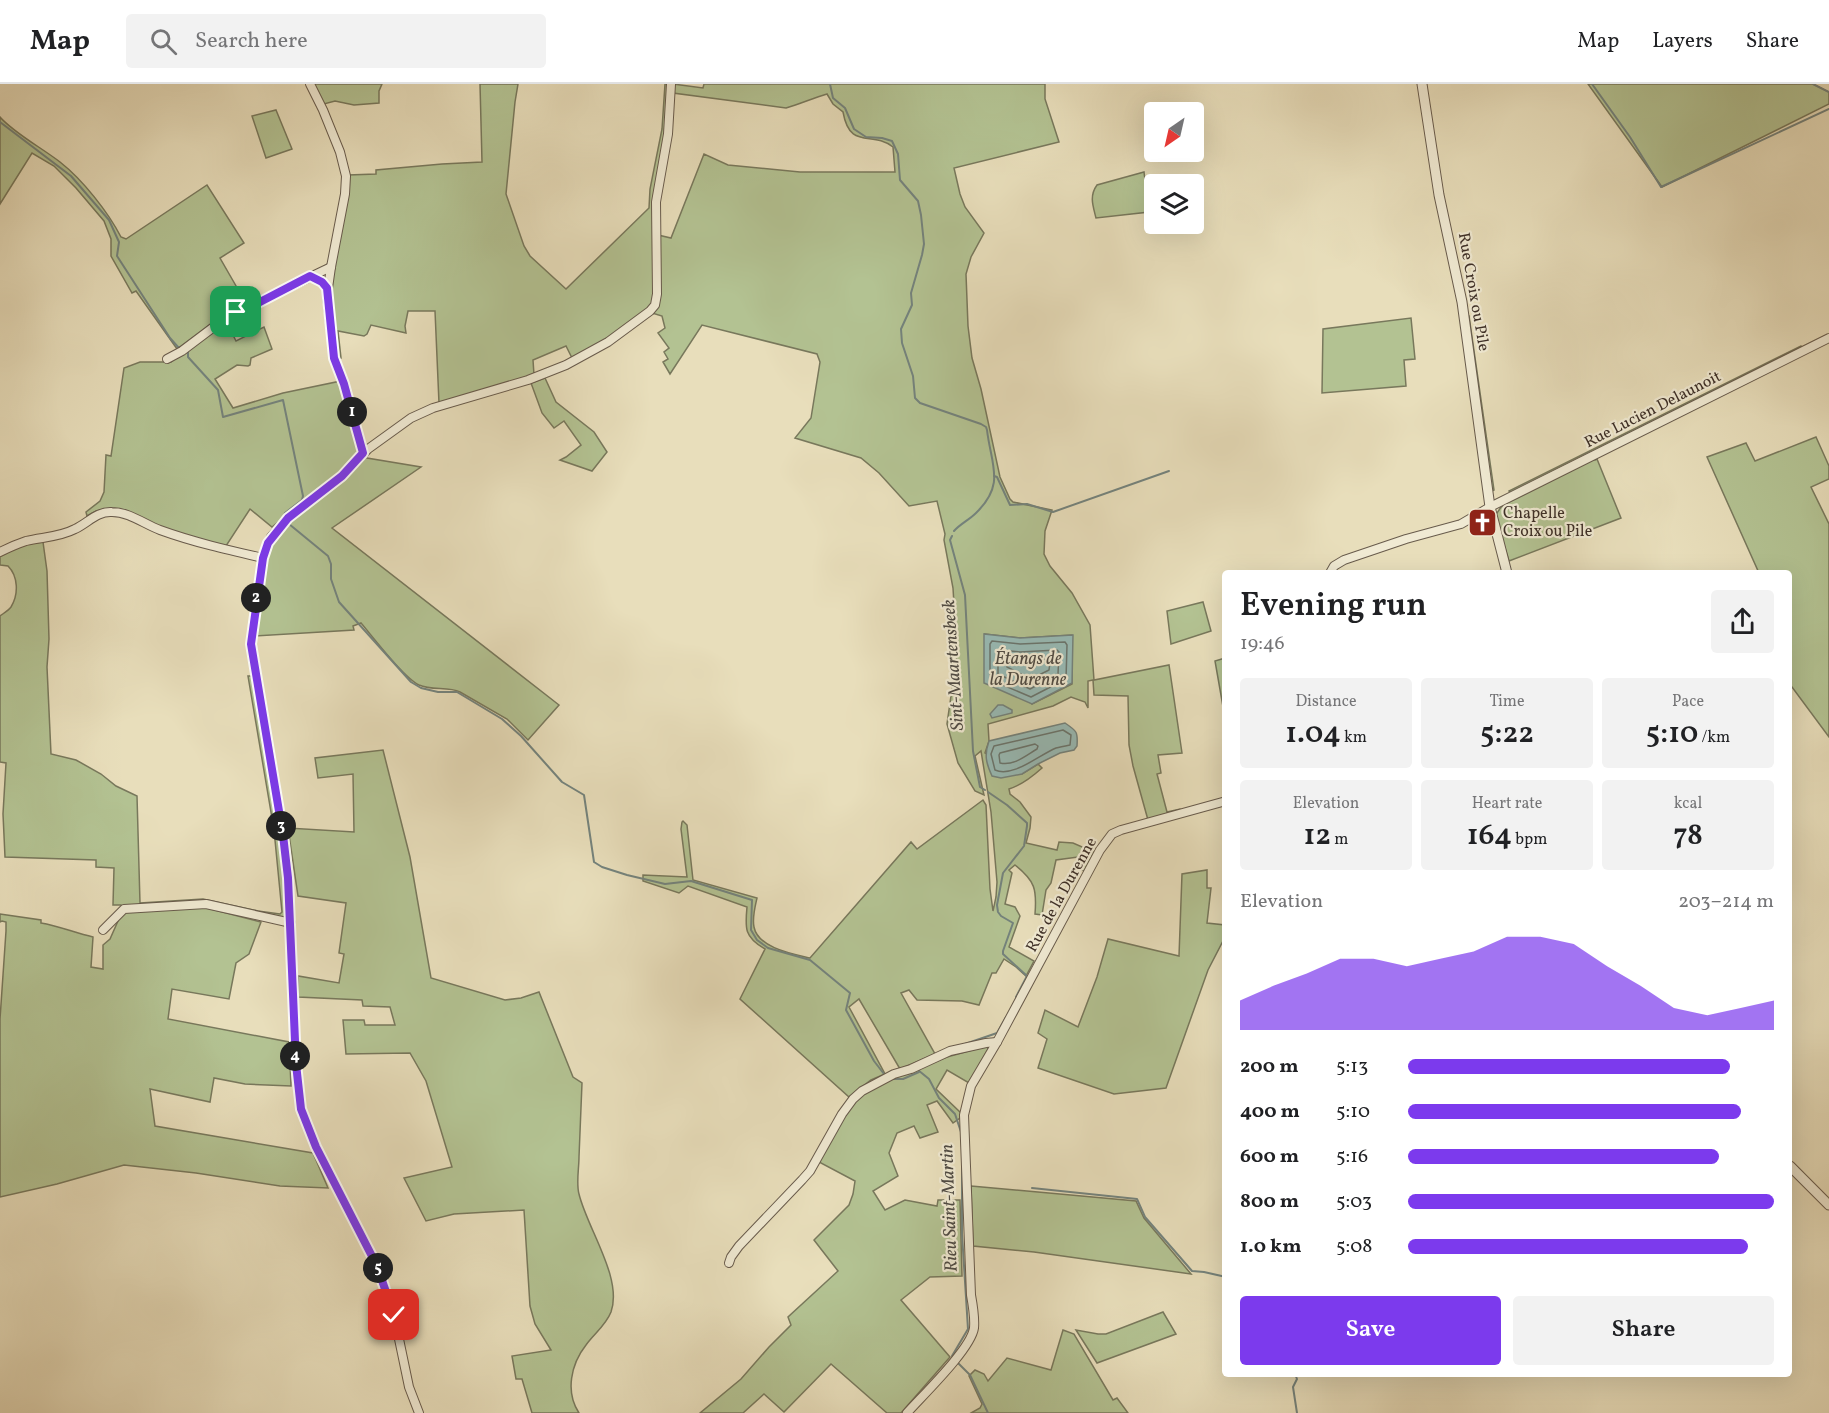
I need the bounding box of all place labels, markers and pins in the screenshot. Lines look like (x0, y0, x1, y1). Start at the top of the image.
pin (210, 286, 261, 337)
pin: 1 (337, 397, 367, 427)
place label: Chapelle Croix ou Pile (1503, 503, 1592, 543)
church icon: Chapelle Croix ou Pile (1466, 507, 1498, 539)
pin: 2 (241, 583, 271, 613)
pin: 3 (266, 811, 296, 841)
pin: 4 (280, 1041, 310, 1071)
pin: 5 (363, 1253, 393, 1283)
pin (368, 1289, 419, 1340)

